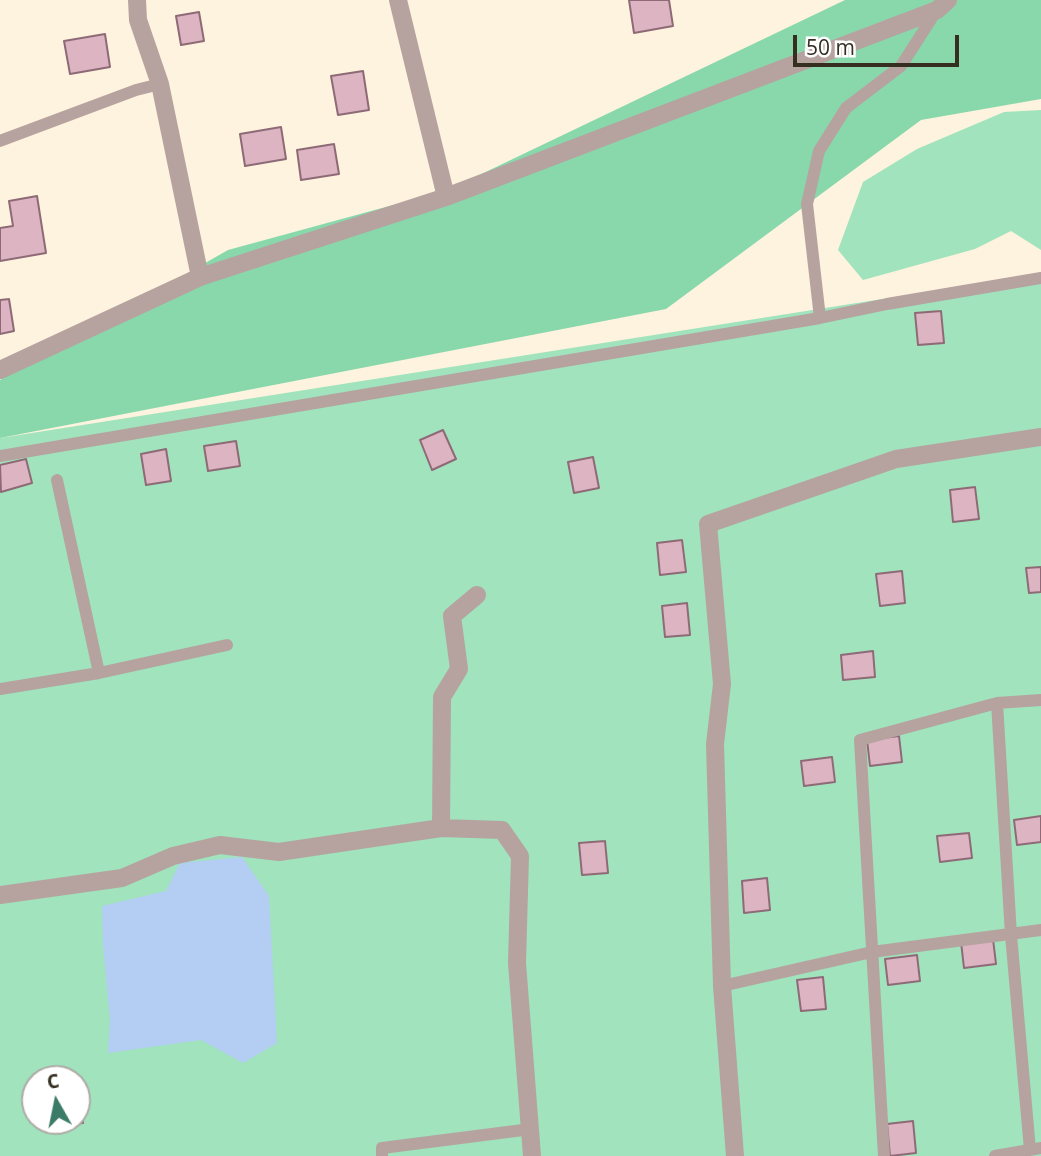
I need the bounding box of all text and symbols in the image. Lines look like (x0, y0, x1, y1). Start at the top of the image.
scale bar (796, 21, 962, 65)
text: 50 m (806, 33, 855, 61)
north arrow (21, 1065, 91, 1135)
text: С (45, 1067, 61, 1095)

